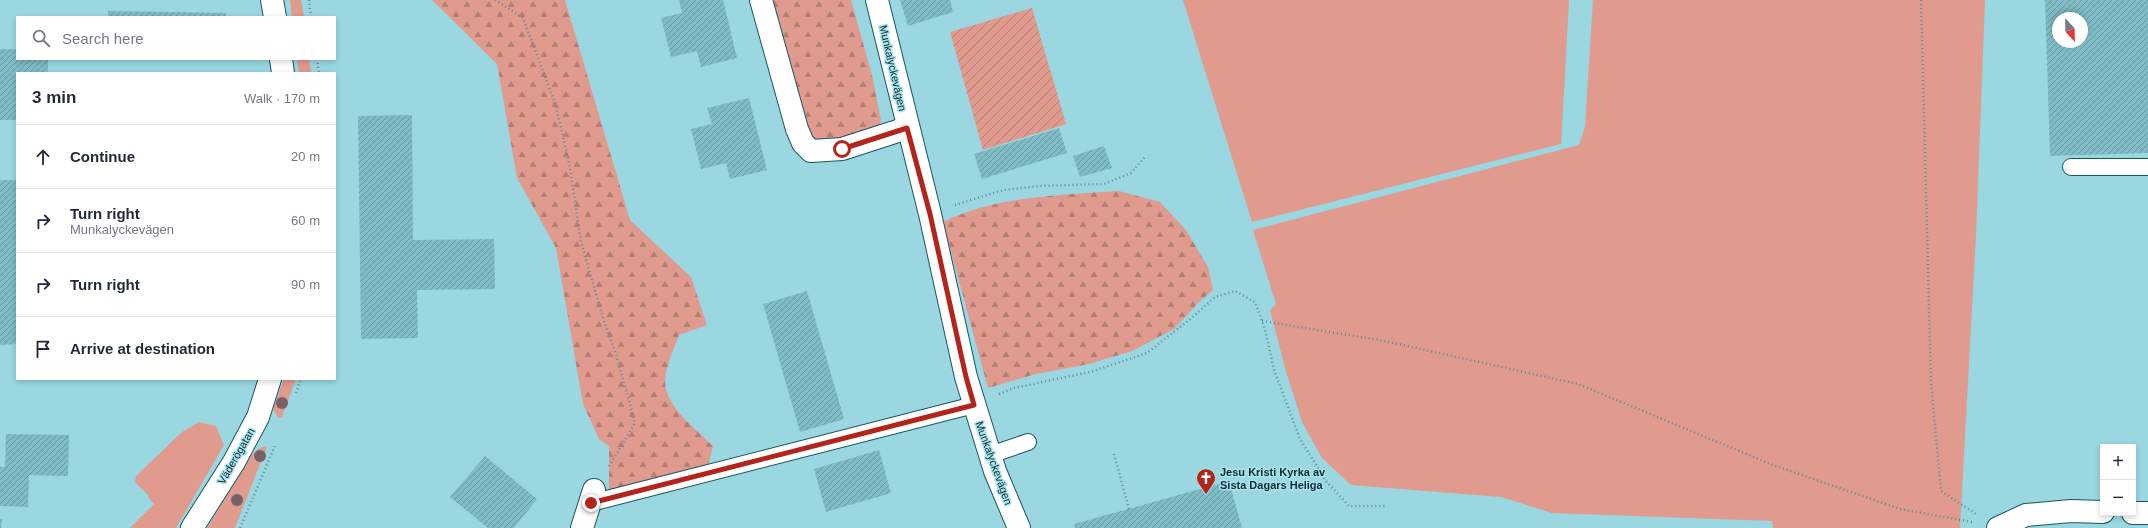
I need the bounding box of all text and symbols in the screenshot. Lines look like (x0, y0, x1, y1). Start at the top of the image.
north arrow (2052, 12, 2088, 48)
search box (16, 16, 336, 60)
street label: Munkalyckevägen (877, 24, 909, 112)
icon: search (30, 27, 52, 49)
text: Search here (62, 30, 144, 47)
text: 3 min (32, 88, 76, 107)
text: Walk · 170 m (244, 91, 320, 106)
route start (833, 140, 851, 158)
icon: ahead (32, 146, 54, 168)
text: Continue (70, 148, 135, 165)
text: 20 m (291, 149, 320, 164)
text: Turn right (70, 205, 140, 222)
icon: right (32, 210, 54, 232)
text: 60 m (291, 213, 320, 228)
text: Munkalyckevägen (70, 222, 174, 237)
icon: right (32, 274, 54, 296)
text: Turn right (70, 276, 140, 293)
text: 90 m (291, 277, 320, 292)
icon: arrive (32, 338, 54, 360)
text: Arrive at destination (70, 340, 215, 357)
street label: Munkalyckevägen (973, 420, 1015, 506)
street label: Väderögatan (215, 426, 257, 486)
map controls (2100, 444, 2136, 516)
button: + (2100, 444, 2136, 480)
place label: Jesu Kristi Kyrka av Sista Dagars Heliga (1220, 466, 1326, 491)
church icon: Jesu Kristi Kyrka av Sista Dagars Heliga (1195, 467, 1217, 495)
button: − (2100, 480, 2136, 516)
route end (582, 494, 600, 512)

